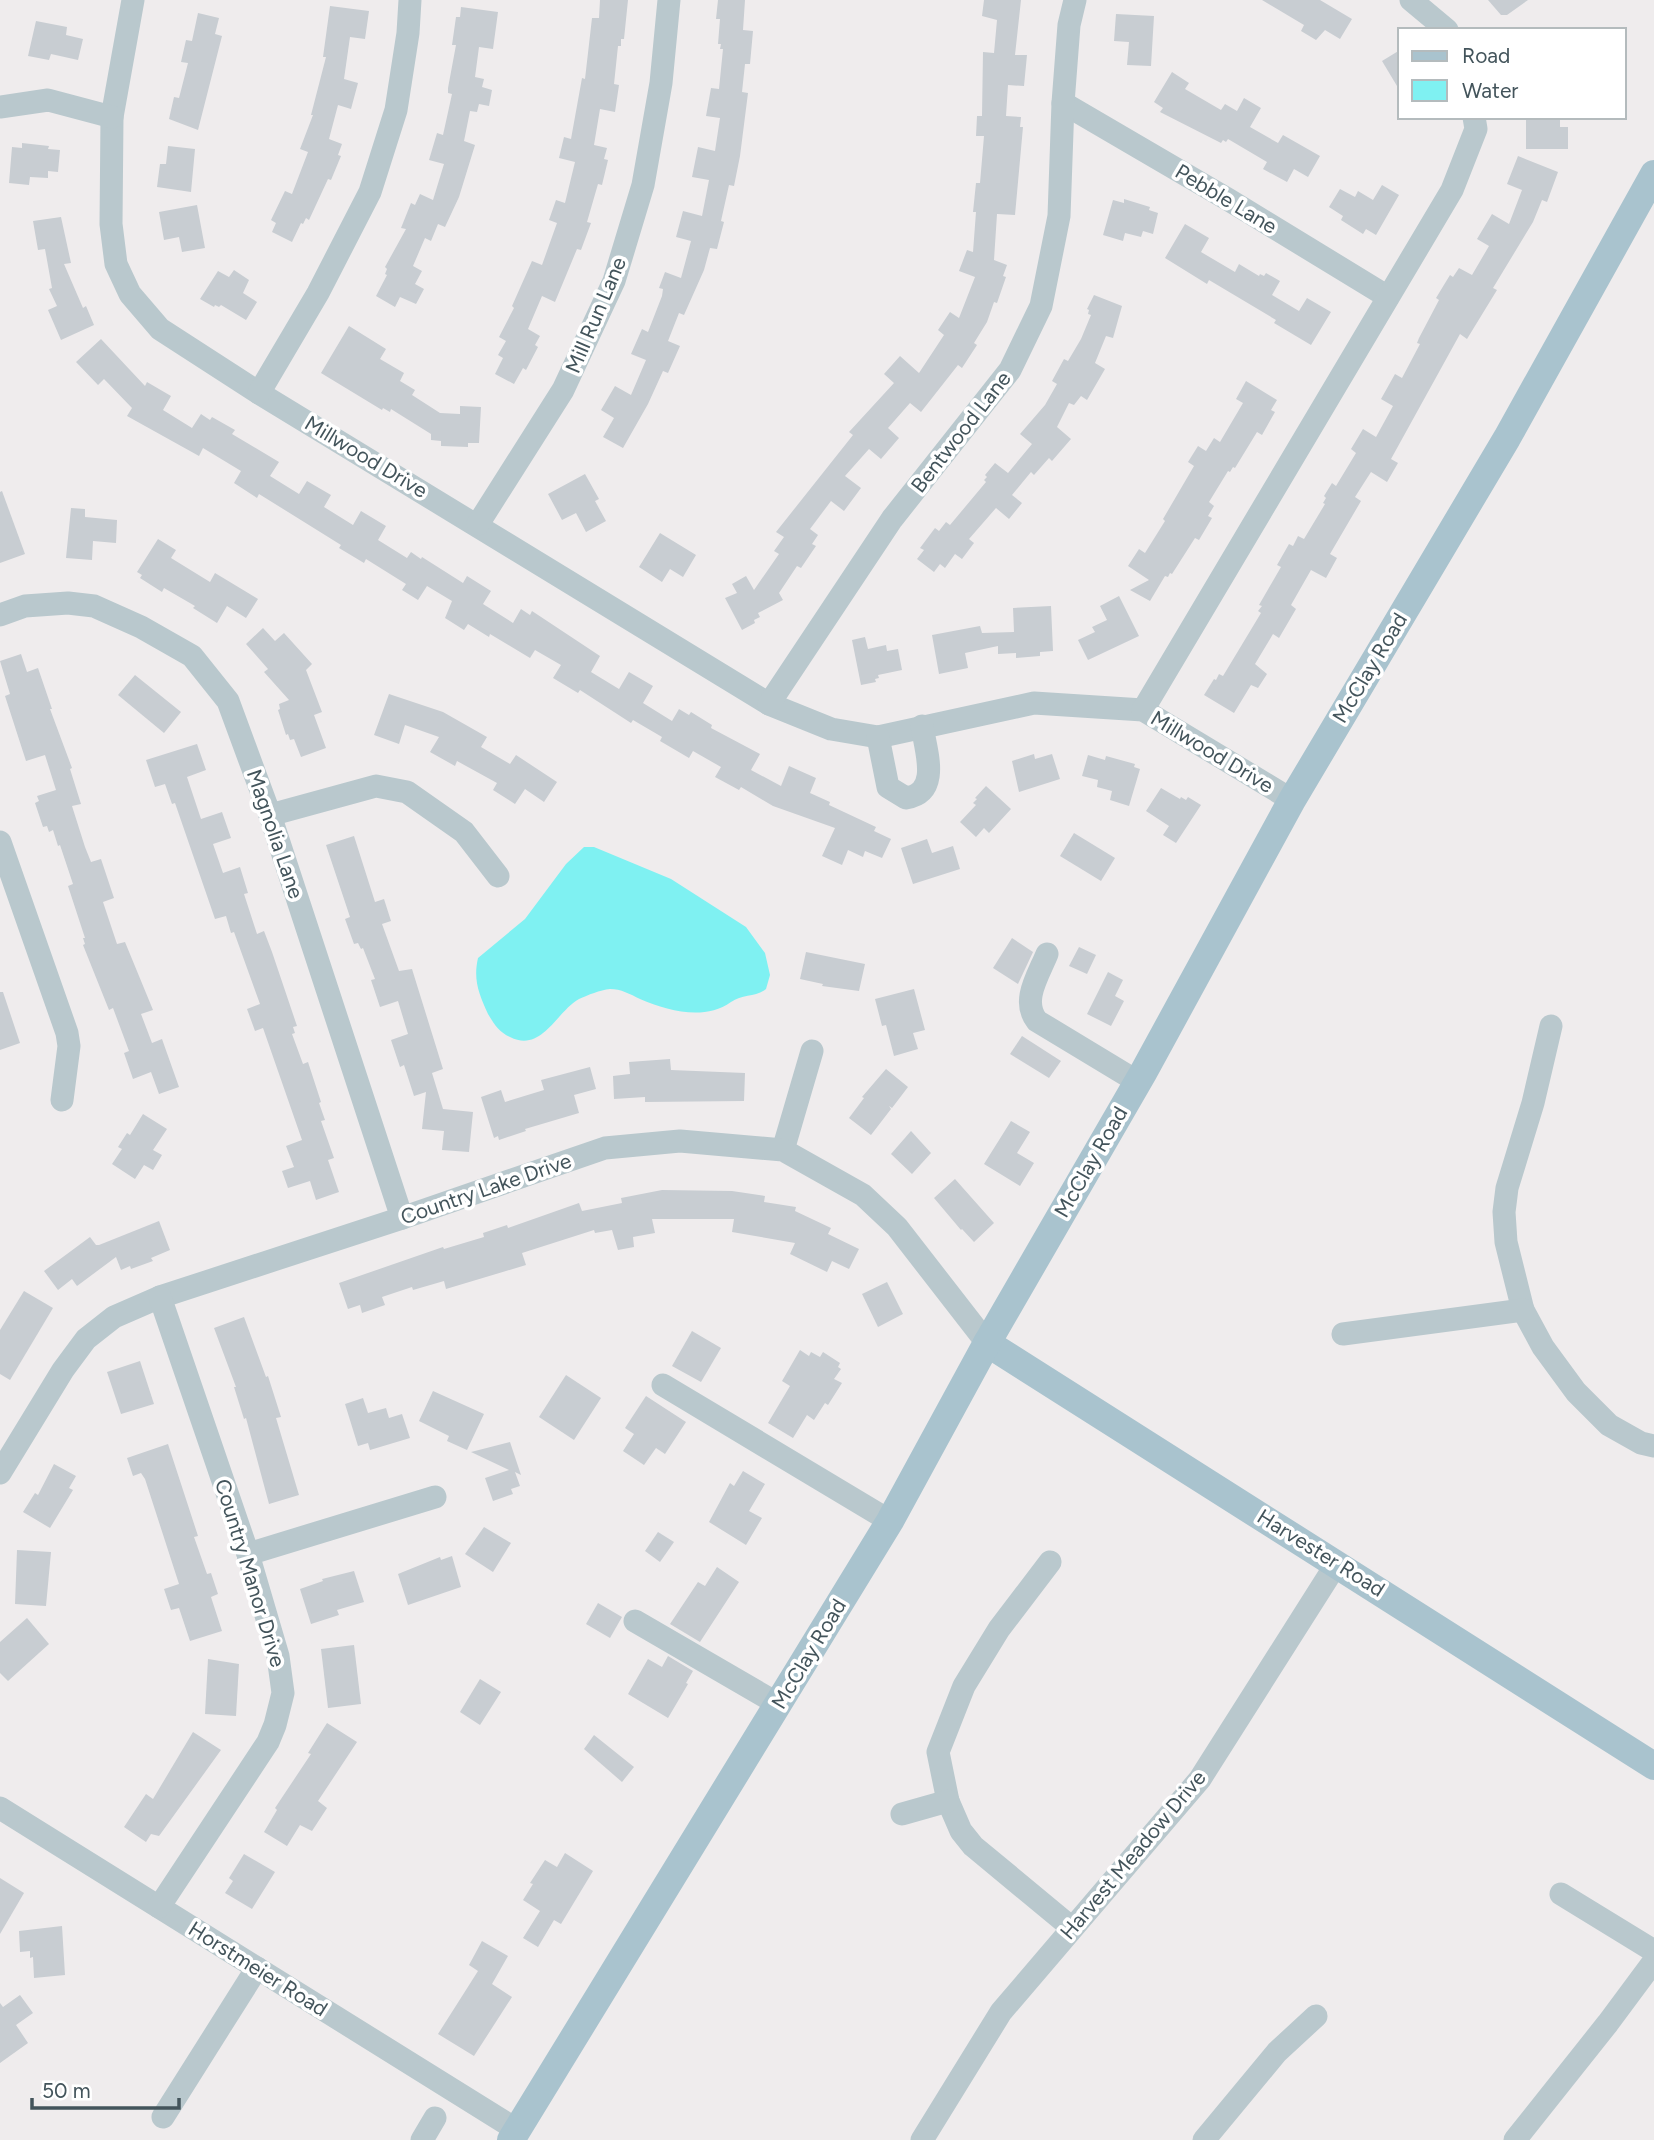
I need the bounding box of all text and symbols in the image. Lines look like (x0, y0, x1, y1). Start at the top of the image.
legend (1398, 28, 1626, 119)
text: Road (1462, 43, 1510, 68)
text: Water (1462, 78, 1518, 103)
street label: Pebble Lane (1171, 158, 1282, 239)
street label: Mill Run Lane (560, 253, 631, 377)
street label: Bentwood Lane (906, 366, 1016, 497)
street label: Millwood Drive (300, 410, 432, 503)
street label: McClay Road (1327, 608, 1412, 727)
street label: Millwood Drive (1146, 705, 1278, 798)
street label: Magnolia Lane (242, 766, 309, 902)
street label: McClay Road (1049, 1102, 1132, 1222)
street label: Country Lake Drive (397, 1148, 574, 1229)
street label: Country Manor Drive (210, 1476, 291, 1670)
street label: Harvester Road (1253, 1503, 1390, 1602)
street label: McClay Road (766, 1594, 851, 1713)
street label: Harvest Meadow Drive (1055, 1765, 1211, 1944)
street label: Horstmeier Road (184, 1916, 332, 2021)
scale bar (32, 2066, 178, 2110)
text: 50 m (42, 2078, 91, 2103)

